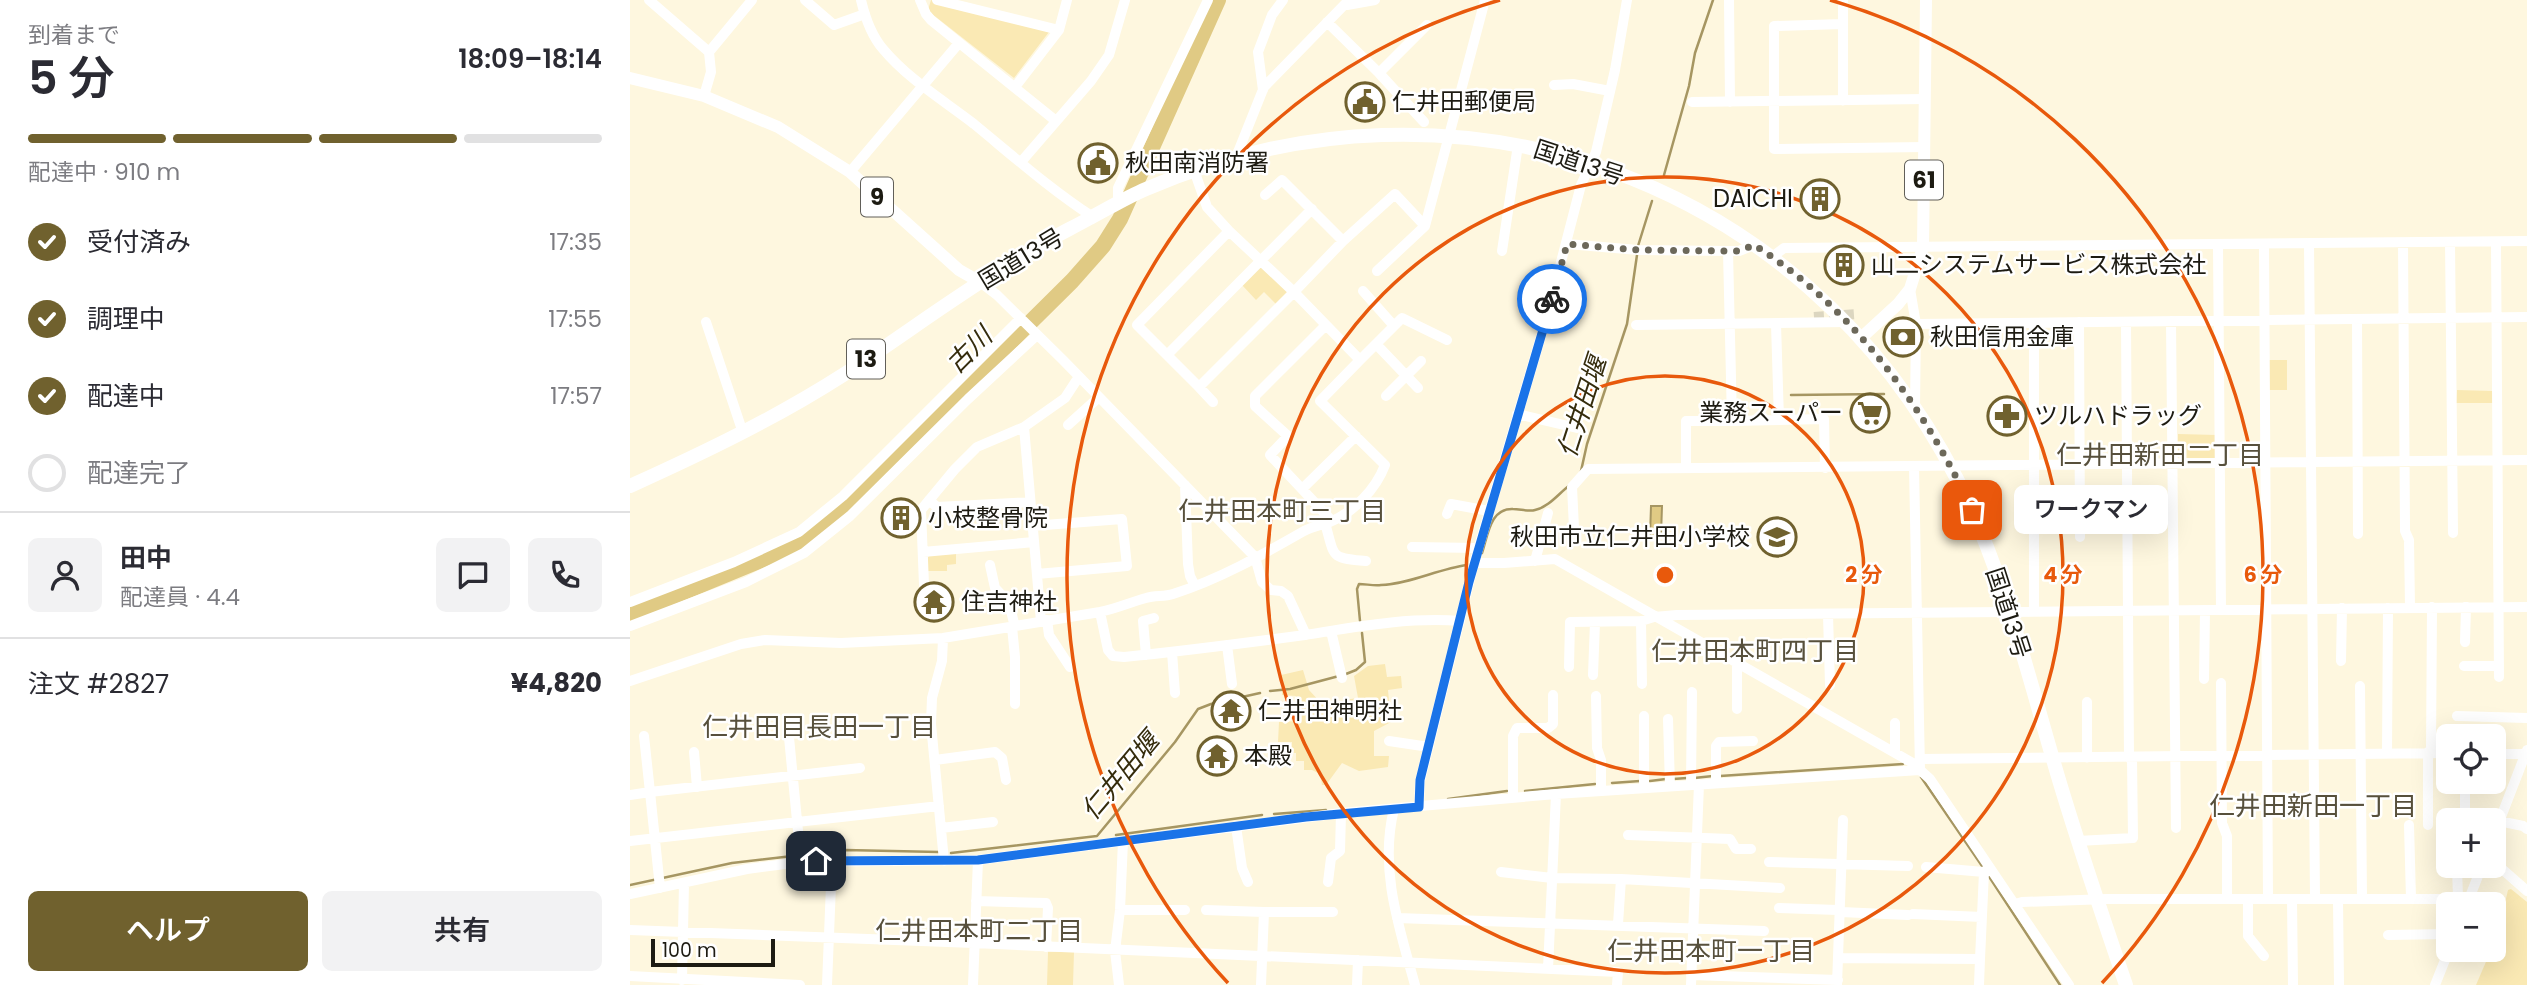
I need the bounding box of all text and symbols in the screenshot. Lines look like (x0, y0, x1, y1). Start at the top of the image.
text: 到着まで (28, 19, 120, 51)
text: 18:09–18:14 (458, 41, 602, 77)
text: 5 分 (28, 46, 115, 110)
public building icon: 仁井田郵便局 (1344, 81, 1386, 123)
place label: 仁井田郵便局 (1392, 85, 1536, 118)
street label: 国道13号 (1529, 132, 1629, 193)
public building icon: 秋田南消防署 (1077, 142, 1119, 184)
place label: 秋田南消防署 (1125, 146, 1269, 179)
text: 配達中 · 910 m (28, 156, 180, 188)
road number: 61 (1905, 160, 1943, 200)
road number: 9 (861, 178, 893, 216)
building icon: DAICHI (1799, 178, 1841, 220)
place label: DAICHI (1713, 182, 1793, 215)
street label: 国道13号 (972, 220, 1069, 297)
icon: check (28, 223, 66, 261)
text: 受付済み (87, 224, 191, 260)
text: 17:35 (549, 226, 602, 258)
building icon: 山二システムサービス株式会社 (1823, 244, 1865, 286)
place label: 山二システムサービス株式会社 (1871, 248, 2206, 281)
courier (1517, 264, 1587, 334)
icon: bike (1533, 280, 1571, 318)
icon: check (28, 300, 66, 338)
text: 調理中 (87, 301, 165, 337)
text: 17:55 (548, 303, 602, 335)
bank icon: 秋田信用金庫 (1882, 316, 1924, 358)
water label: 古川 (938, 317, 1002, 381)
place label: 秋田信用金庫 (1930, 320, 2074, 353)
road number: 13 (847, 340, 885, 378)
water label: 仁井田堰 (1549, 348, 1616, 462)
icon: check (28, 377, 66, 415)
text: 配達中 (87, 378, 165, 414)
text: 17:57 (550, 380, 602, 412)
supermarket icon: 業務スーパー (1849, 392, 1891, 434)
pharmacy icon: ツルハドラッグ (1986, 395, 2028, 437)
place label: 業務スーパー (1699, 396, 1843, 429)
place label: ツルハドラッグ (2034, 399, 2202, 432)
district label: 仁井田新田二丁目 (2056, 437, 2264, 473)
text: 配達完了 (87, 455, 191, 491)
pin (1942, 480, 2002, 540)
callout: ワークマン (2014, 486, 2168, 534)
icon: bag (1953, 491, 1991, 529)
district label: 仁井田本町三丁目 (1178, 493, 1386, 529)
text: ワークマン (2034, 493, 2149, 525)
building icon: 小枝整骨院 (880, 497, 922, 539)
place label: 小枝整骨院 (928, 501, 1048, 534)
school or university icon: 秋田市立仁井田小学校 (1756, 516, 1798, 558)
place label: 秋田市立仁井田小学校 (1510, 520, 1750, 553)
button: person (28, 538, 102, 612)
button: chat (436, 538, 510, 612)
button: phone (528, 538, 602, 612)
text: 田中 (120, 540, 172, 576)
text: 2 分 (1845, 560, 1883, 589)
text: 4 分 (2043, 560, 2083, 589)
text: 6 分 (2244, 560, 2282, 589)
centre of rings (1653, 563, 1677, 587)
street label: 国道13号 (1978, 563, 2039, 663)
text: 配達員 · 4.4 (120, 581, 240, 613)
temple icon: 住吉神社 (913, 581, 955, 623)
place label: 住吉神社 (961, 585, 1057, 618)
district label: 仁井田本町四丁目 (1651, 633, 1859, 669)
text: ¥4,820 (511, 665, 602, 701)
text: 注文 #2827 (28, 666, 169, 702)
temple icon: 仁井田神明社 (1210, 690, 1252, 732)
place label: 仁井田神明社 (1258, 694, 1402, 727)
district label: 仁井田目長田一丁目 (702, 709, 936, 745)
water label: 仁井田堰 (1073, 722, 1170, 827)
map controls (2436, 724, 2506, 962)
button: locate (2436, 724, 2506, 794)
temple icon: 本殿 (1196, 735, 1238, 777)
place label: 本殿 (1244, 739, 1292, 772)
district label: 仁井田新田一丁目 (2209, 788, 2417, 824)
button: + (2436, 808, 2506, 878)
pin (786, 831, 846, 891)
icon: home (797, 842, 835, 880)
button: ヘルプ (28, 891, 308, 971)
button: 共有 (322, 891, 602, 971)
button: − (2436, 892, 2506, 962)
district label: 仁井田本町二丁目 (875, 913, 1083, 949)
district label: 仁井田本町一丁目 (1607, 933, 1815, 969)
scale bar (651, 936, 775, 968)
text: 100 m (662, 937, 717, 964)

